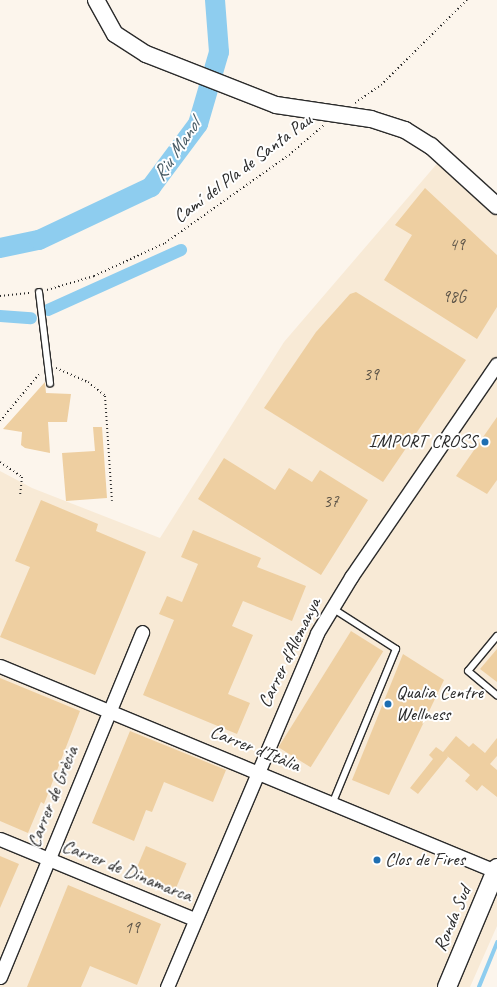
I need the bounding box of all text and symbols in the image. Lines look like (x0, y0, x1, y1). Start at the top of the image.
street label: Camí del Pla de Santa Pau (169, 109, 317, 229)
water label: Riu Manol (147, 115, 205, 185)
house number: 49 (449, 235, 465, 255)
house number: 98G (442, 287, 466, 307)
house number: 39 (363, 365, 379, 385)
place label: IMPORT CROSS (369, 431, 477, 453)
marker: IMPORT CROSS (480, 437, 490, 447)
house number: 37 (323, 492, 339, 512)
street label: Carrer d'Alemanya (254, 594, 326, 712)
place label: Qualia Centre Wellness (396, 682, 483, 726)
marker: Qualia Centre Wellness (383, 699, 393, 709)
street label: Carrer d'Itàlia (207, 721, 303, 777)
street label: Carrer de Grècia (22, 743, 84, 851)
street label: Carrer de Dinamarca (58, 834, 196, 908)
place label: Clos de Fires (385, 849, 465, 871)
marker: Clos de Fires (372, 855, 382, 865)
street label: Ronda Sud (429, 883, 477, 955)
house number: 19 (124, 918, 140, 938)

